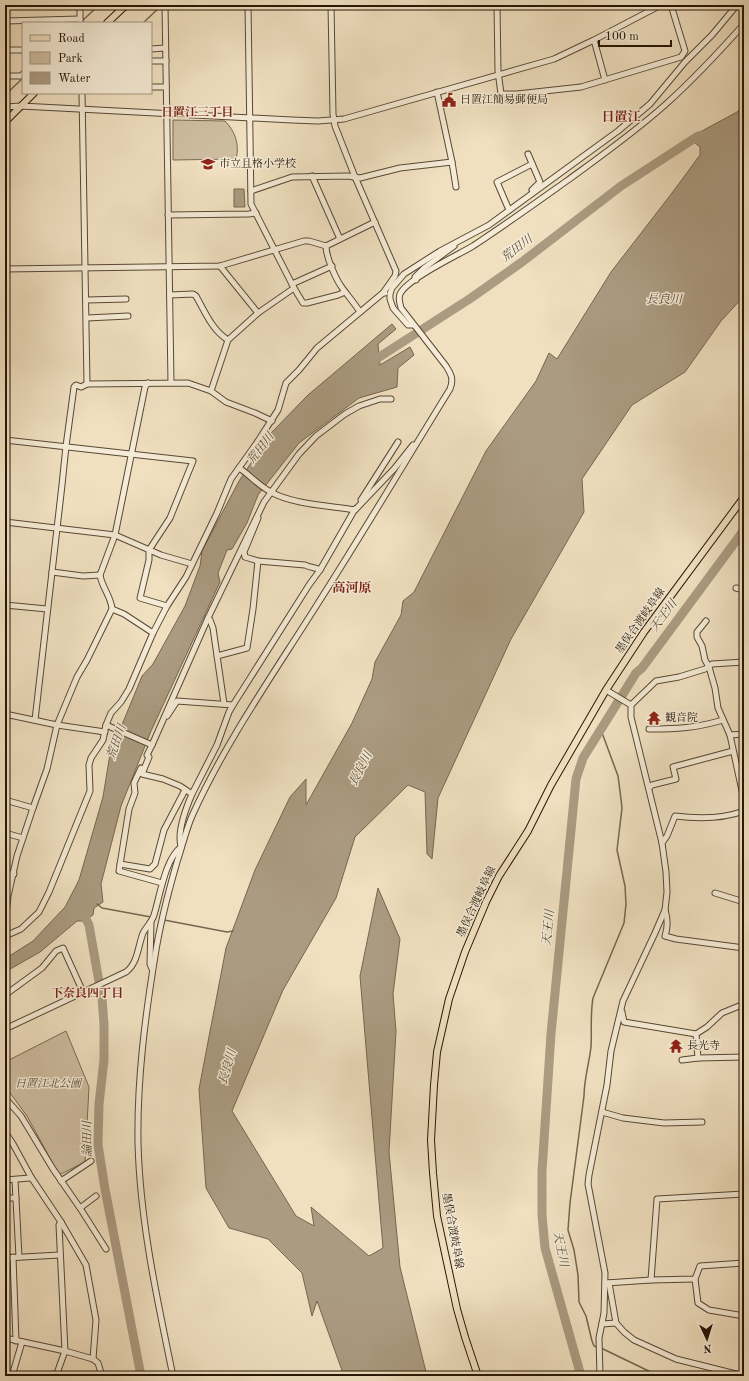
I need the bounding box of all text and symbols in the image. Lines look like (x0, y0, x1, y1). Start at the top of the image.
legend (22, 22, 152, 94)
scale bar (599, 22, 671, 48)
text: 100 m (605, 31, 639, 43)
text: Road (58, 33, 85, 45)
text: Park (58, 53, 83, 65)
text: Water (58, 73, 91, 85)
public building icon: 日置江簡易郵便局 (441, 92, 457, 108)
place label: 日置江簡易郵便局 (460, 93, 548, 106)
district label: 日置江三丁目 (161, 105, 233, 119)
district label: 日置江 (601, 109, 641, 124)
school or university icon: 市立且格小学校 (200, 156, 216, 172)
place label: 市立且格小学校 (219, 157, 296, 170)
water label: 荒田川 (498, 231, 537, 265)
water label: 長良川 (646, 292, 684, 306)
water label: 荒田川 (244, 428, 278, 467)
district label: 高河原 (332, 580, 372, 595)
street label: 墨俣合渡岐阜線 (613, 585, 668, 656)
water label: 天王川 (648, 596, 681, 634)
temple icon: 観音院 (646, 710, 662, 726)
place label: 観音院 (665, 711, 698, 724)
water label: 荒田川 (103, 720, 129, 761)
water label: 長良川 (346, 748, 375, 788)
street label: 墨俣合渡岐阜線 (454, 864, 498, 939)
water label: 天王川 (540, 907, 557, 947)
district label: 下奈良四丁目 (51, 986, 123, 1000)
temple icon: 長光寺 (668, 1038, 684, 1054)
place label: 長光寺 (687, 1039, 720, 1052)
water label: 長良川 (215, 1046, 239, 1086)
park label: 日置江北公園 (15, 1077, 83, 1090)
water label: 論田川 (80, 1119, 94, 1157)
street label: 墨俣合渡岐阜線 (440, 1192, 466, 1270)
water label: 天王川 (551, 1230, 571, 1270)
north arrow (687, 1319, 727, 1359)
text: N (702, 1342, 712, 1353)

